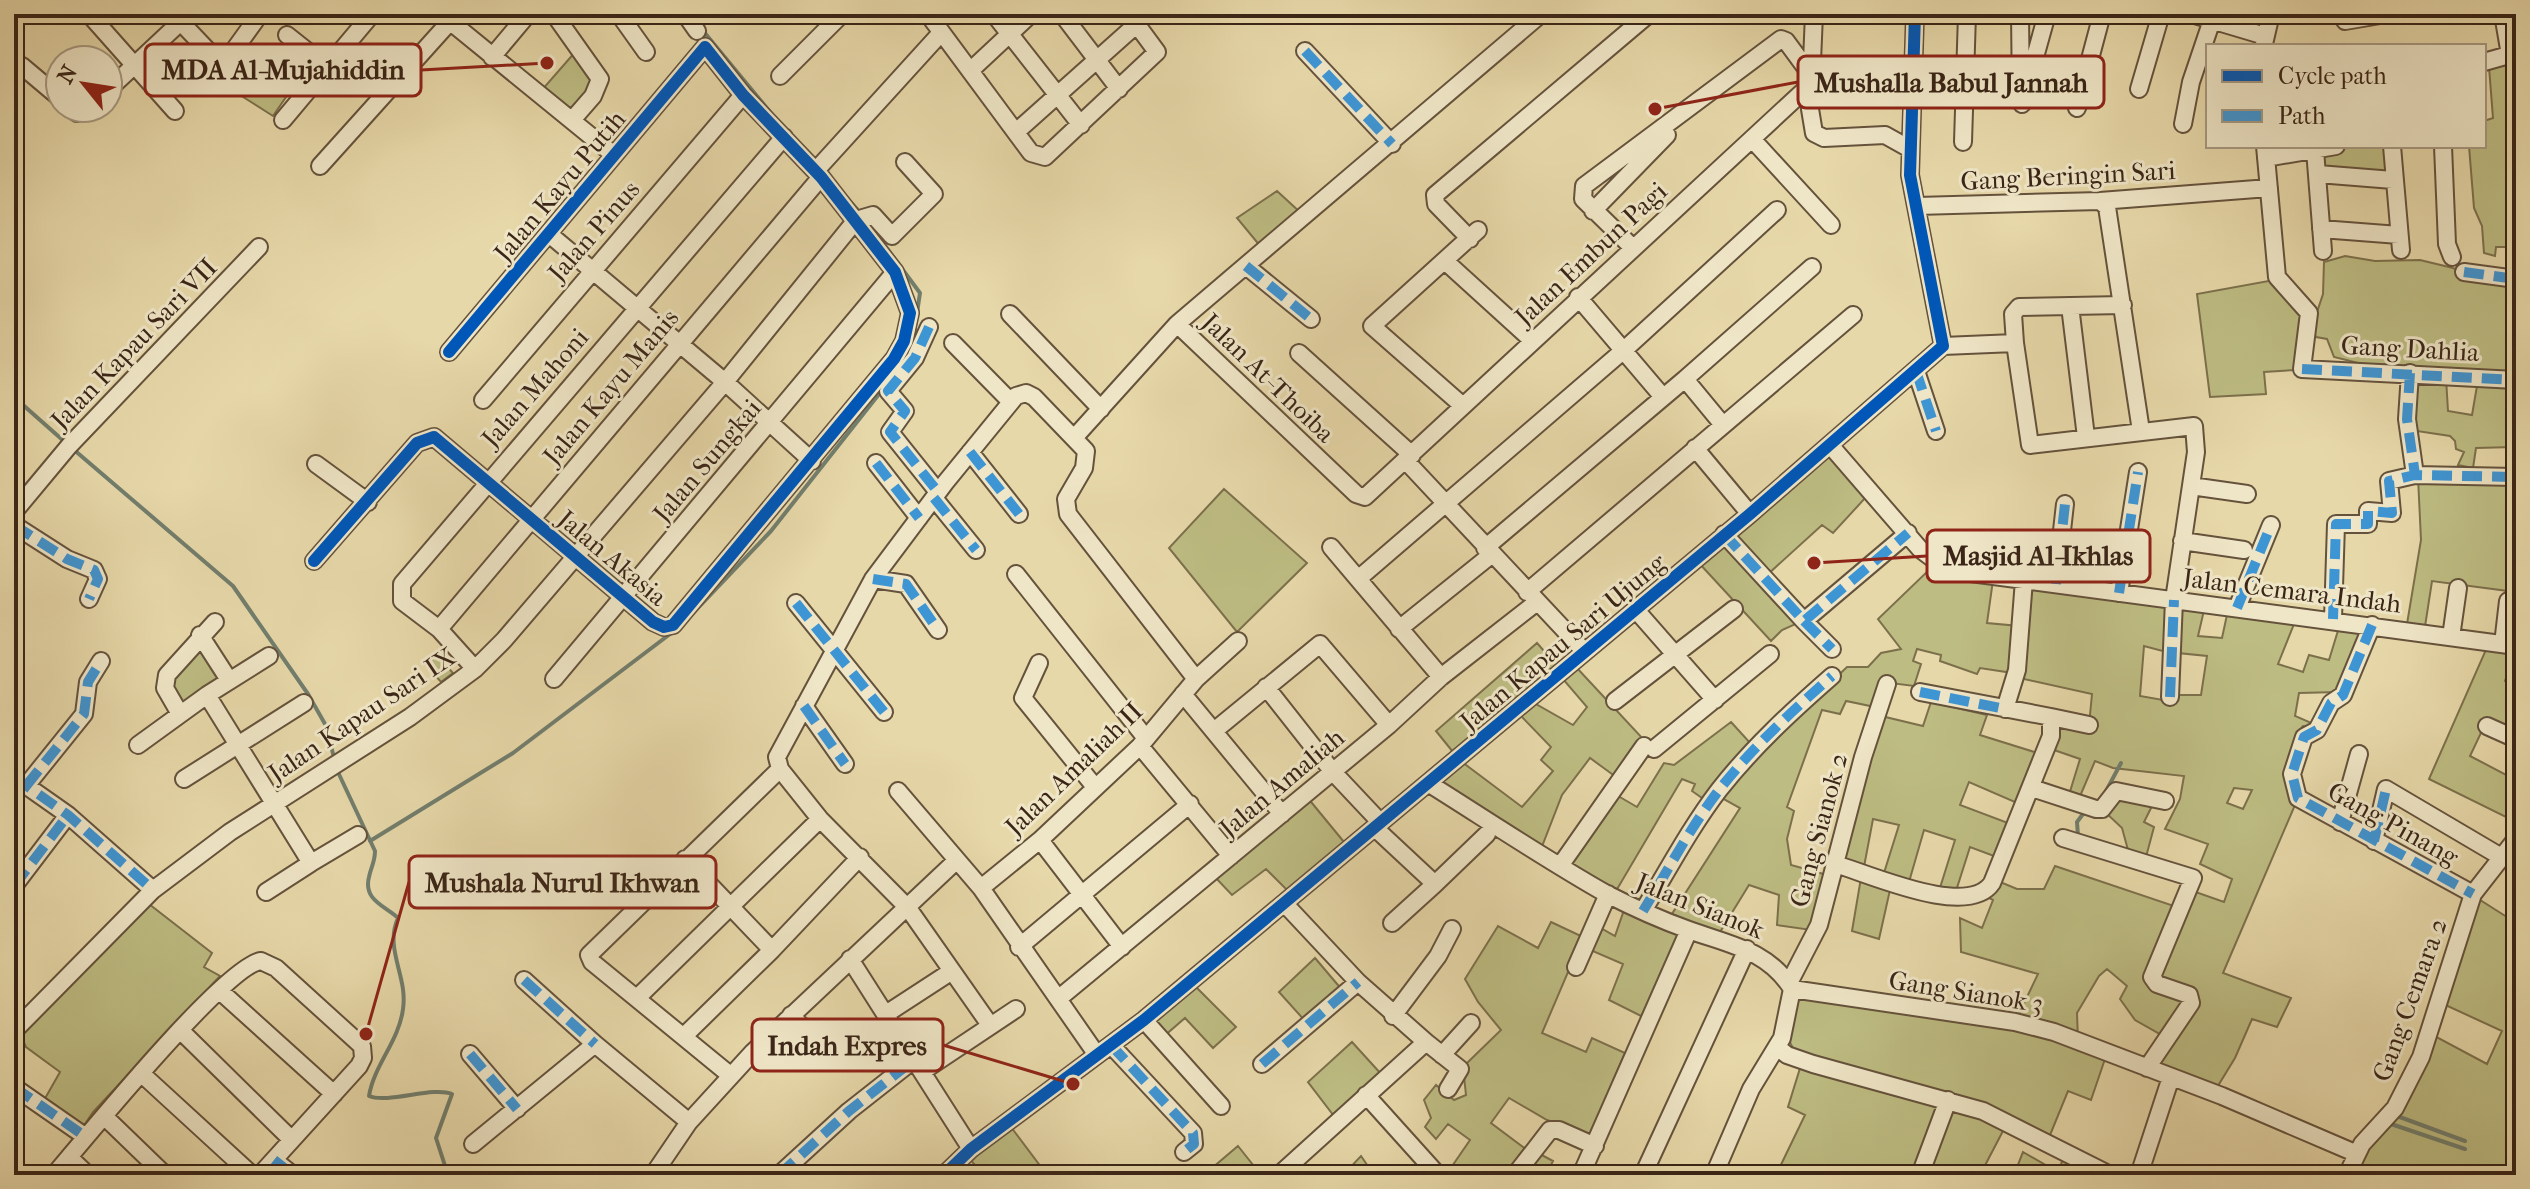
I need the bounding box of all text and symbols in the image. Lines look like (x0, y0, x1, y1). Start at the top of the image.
north arrow (44, 44, 124, 124)
callout: MDA Al-Mujahiddin (145, 44, 421, 96)
legend (2206, 44, 2486, 148)
text: MDA Al-Mujahiddin (161, 53, 406, 86)
callout: Mushalla Babul Jannah (1798, 56, 2104, 108)
text: N (52, 61, 83, 88)
text: Cycle path (2278, 62, 2387, 90)
text: Mushalla Babul Jannah (1814, 66, 2088, 99)
text: Path (2278, 102, 2326, 130)
street label: Jalan Kayu Putih (486, 104, 633, 269)
street label: Gang Beringin Sari (1960, 155, 2177, 197)
street label: Jalan Pinus (540, 174, 646, 289)
street label: Jalan Embun Pagi (1507, 175, 1674, 334)
street label: Jalan Kapau Sari VII (43, 252, 224, 437)
street label: Jalan Kayu Manis (535, 303, 685, 473)
street label: Jalan At-Thoiba (1194, 306, 1341, 450)
street label: Jalan Mahoni (474, 322, 595, 455)
street label: Gang Dahlia (2340, 330, 2481, 368)
street label: Jalan Sungkai (645, 393, 768, 530)
street label: Jalan Akasia (550, 502, 674, 613)
callout: Masjid Al-Ikhlas (1927, 530, 2150, 582)
text: Masjid Al-Ikhlas (1943, 539, 2133, 572)
street label: Jalan Kapau Sari Ujung (1452, 546, 1673, 738)
street label: Jalan Cemara Indah (2179, 562, 2403, 620)
street label: Jalan Kapau Sari IX (261, 641, 461, 790)
street label: Jalan Amaliah II (997, 696, 1149, 844)
street label: Jalan Amaliah (1212, 722, 1351, 845)
street label: Gang Sianok 2 (1784, 750, 1854, 910)
street label: Gang Pinang (2322, 775, 2465, 873)
callout: Mushala Nurul Ikhwan (409, 856, 716, 908)
street label: Jalan Sianok (1630, 865, 1769, 946)
text: Mushala Nurul Ikhwan (424, 866, 700, 899)
street label: Gang Cemara 2 (2366, 914, 2454, 1086)
street label: Gang Sianok 3 (1887, 965, 2045, 1019)
callout: Indah Expres (752, 1019, 943, 1071)
text: Indah Expres (767, 1029, 927, 1062)

